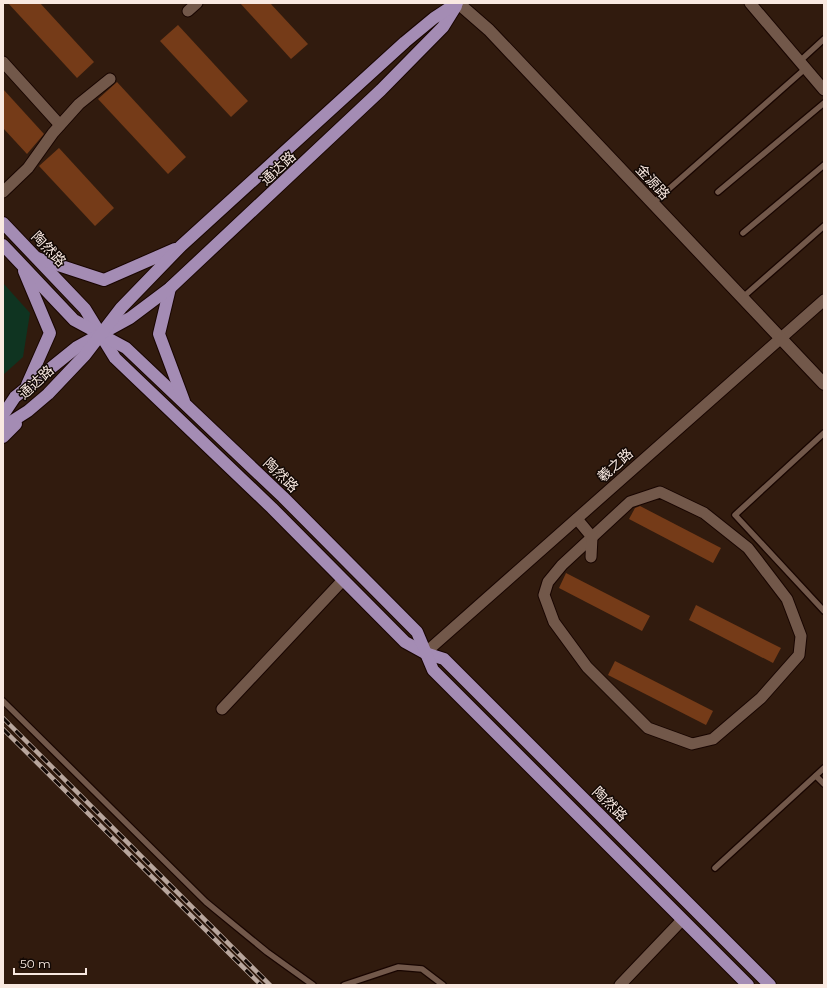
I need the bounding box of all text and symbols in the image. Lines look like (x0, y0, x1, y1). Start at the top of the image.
street label: 通达路 (257, 147, 299, 189)
street label: 金源路 (632, 161, 674, 203)
street label: 陶然路 (28, 228, 70, 270)
street label: 通达路 (15, 361, 57, 403)
street label: 羲之路 (593, 444, 637, 486)
street label: 陶然路 (260, 454, 302, 496)
street label: 陶然路 (589, 783, 631, 825)
scale bar (14, 950, 86, 976)
text: 50 m (20, 956, 51, 971)

